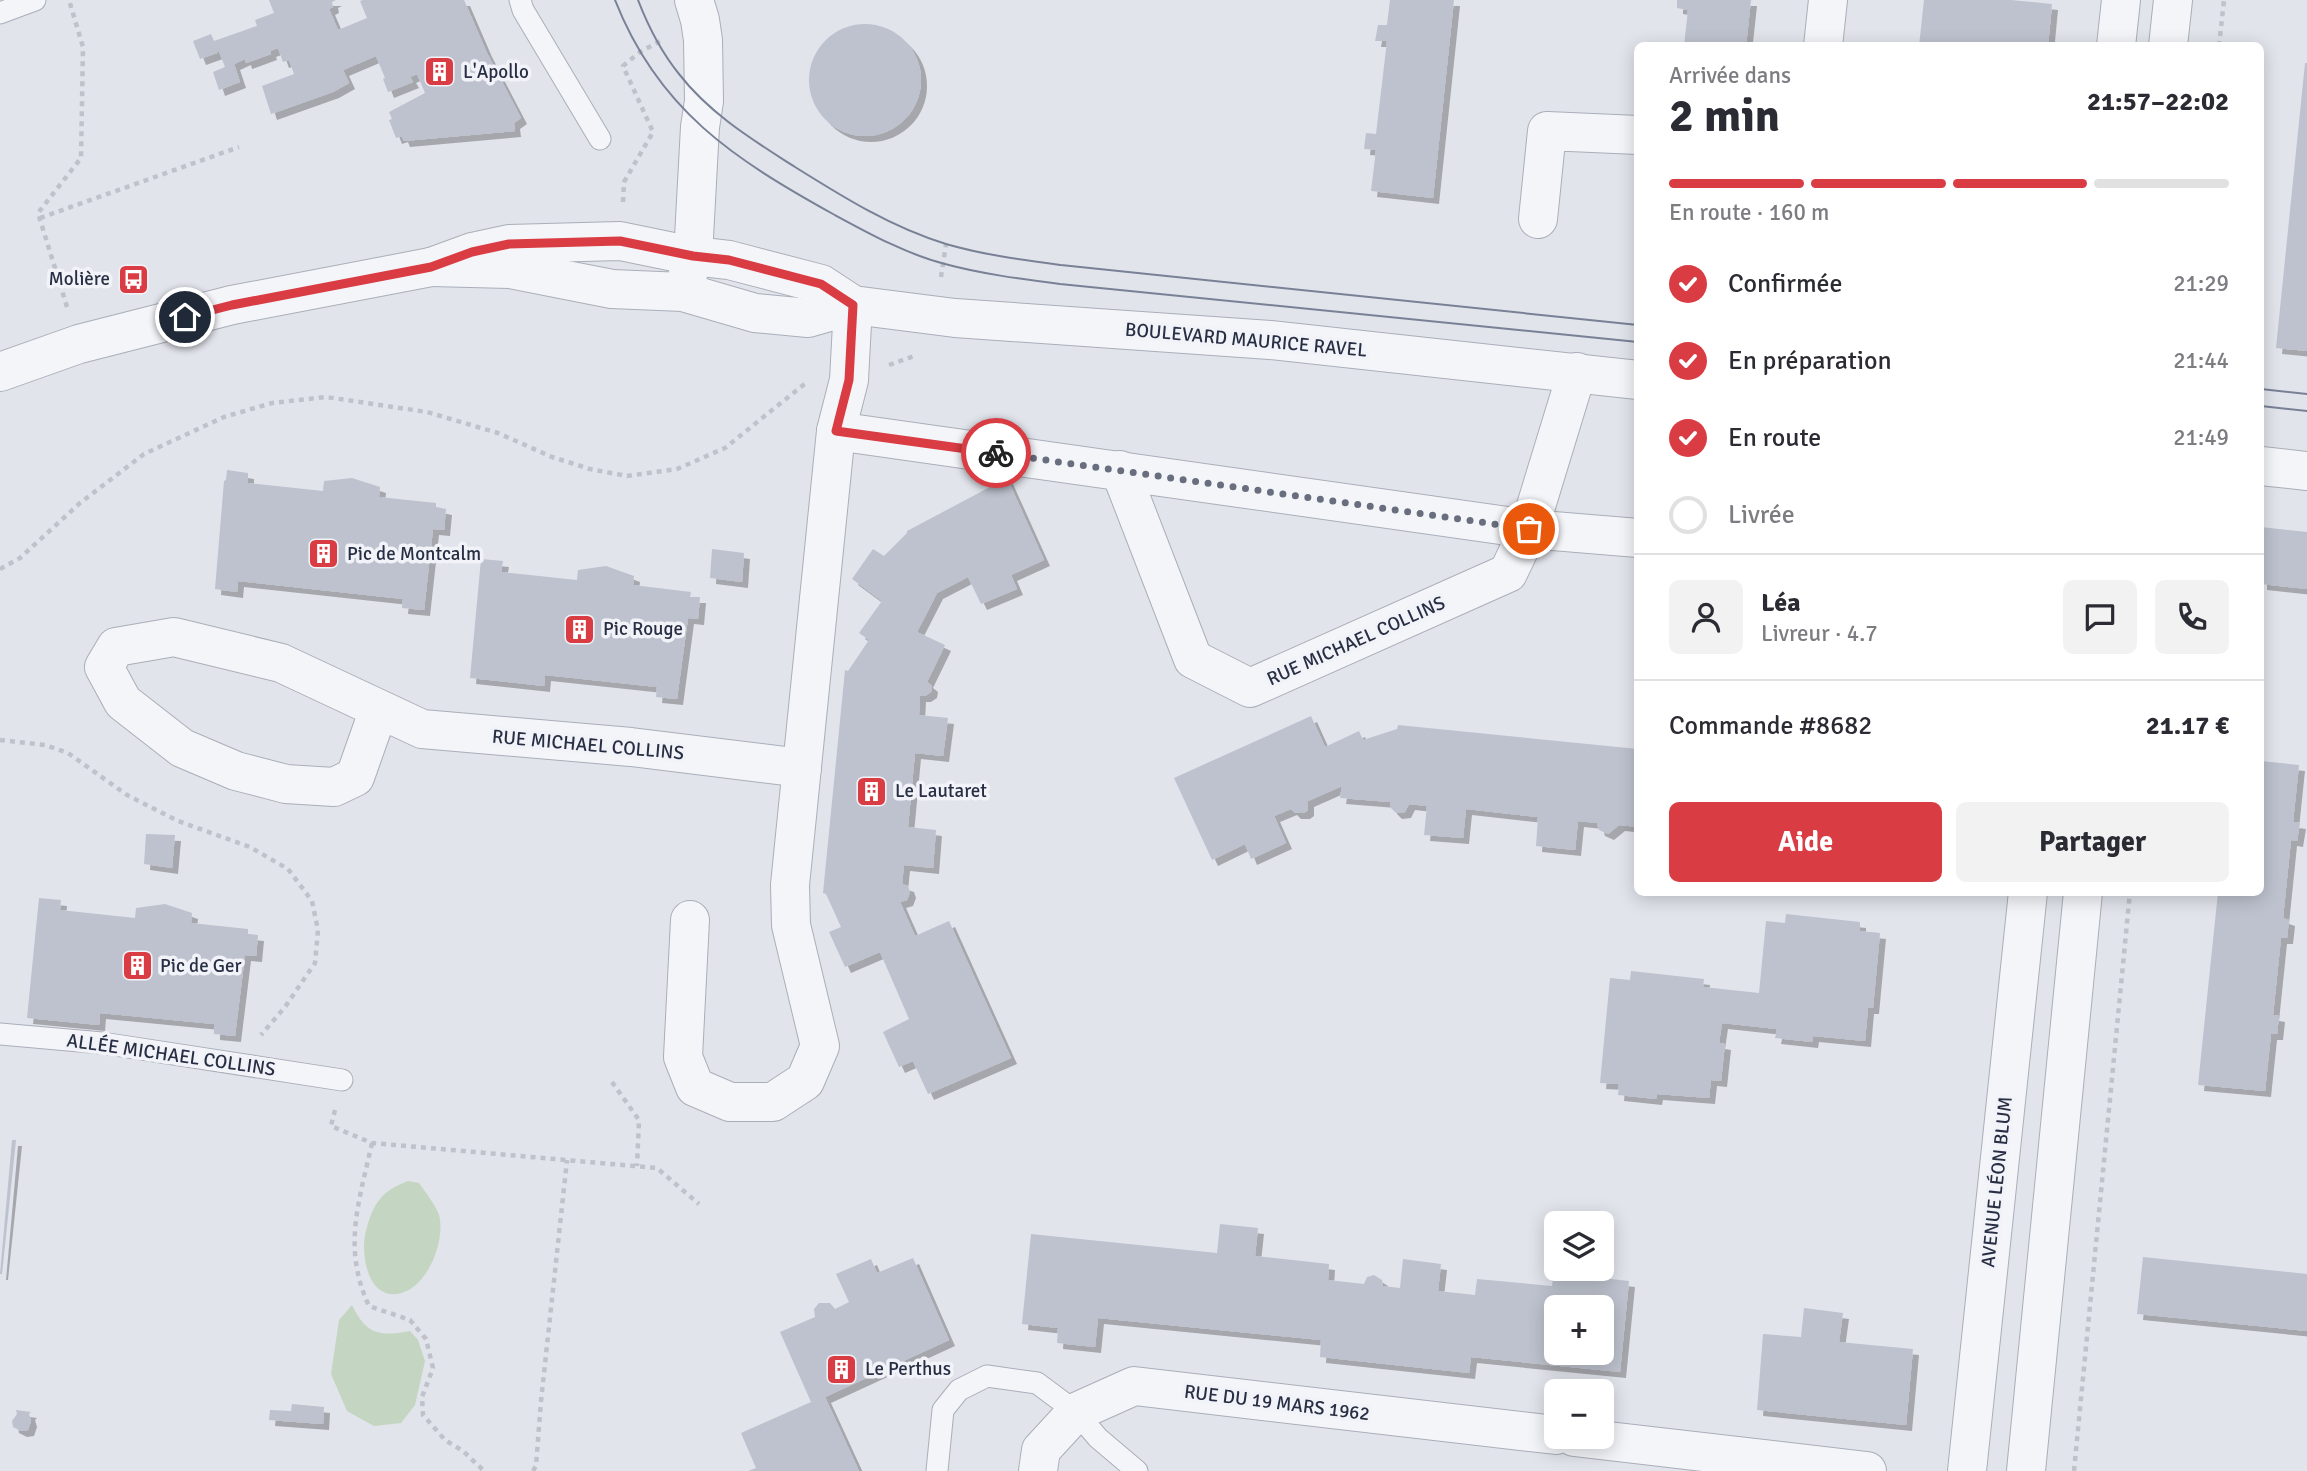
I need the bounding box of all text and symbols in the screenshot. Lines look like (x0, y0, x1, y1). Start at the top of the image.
building icon: L'Apollo (423, 55, 457, 89)
place label: L'Apollo (463, 60, 529, 84)
text: Arrivée dans (1669, 61, 1791, 90)
text: 21:57–22:02 (2087, 86, 2229, 118)
text: 2 min (1669, 88, 1780, 144)
text: En route · 160 m (1669, 198, 1829, 227)
bus stop icon: Molière (116, 262, 150, 296)
icon: check (1669, 265, 1707, 303)
place label: Molière (48, 267, 110, 291)
text: Confirmée (1728, 268, 1843, 300)
text: 21:29 (2173, 269, 2229, 298)
pin (155, 287, 215, 347)
icon: home (166, 298, 204, 336)
street label: BOULEVARD MAURICE RAVEL (1124, 317, 1368, 363)
icon: check (1669, 342, 1707, 380)
text: En préparation (1728, 345, 1892, 377)
text: 21:44 (2173, 346, 2229, 375)
courier (961, 418, 1031, 488)
icon: check (1669, 419, 1707, 457)
text: En route (1728, 422, 1821, 454)
text: 21:49 (2173, 423, 2229, 452)
icon: bike (977, 434, 1015, 472)
pin (1499, 499, 1559, 559)
text: Livrée (1728, 499, 1795, 531)
icon: bag (1510, 510, 1548, 548)
building icon: Pic de Montcalm (307, 537, 341, 571)
place label: Pic de Montcalm (347, 542, 481, 566)
button: person (1669, 580, 1743, 654)
button: chat (2063, 580, 2137, 654)
button: phone (2155, 580, 2229, 654)
text: Léa (1761, 587, 1801, 619)
street label: RUE MICHAEL COLLINS (1263, 591, 1449, 691)
building icon: Pic Rouge (563, 612, 597, 646)
place label: Pic Rouge (603, 617, 683, 641)
text: Livreur · 4.7 (1761, 619, 1878, 648)
text: Commande #8682 (1669, 710, 1872, 742)
text: 21.17 € (2146, 710, 2229, 742)
street label: RUE MICHAEL COLLINS (491, 725, 685, 765)
building icon: Le Lautaret (855, 774, 889, 808)
place label: Le Lautaret (895, 779, 987, 803)
button: Aide (1669, 802, 1942, 882)
button: Partager (1956, 802, 2229, 882)
building icon: Pic de Ger (120, 949, 154, 983)
place label: Pic de Ger (160, 954, 242, 978)
street label: ALLÉE MICHAEL COLLINS (65, 1028, 277, 1082)
street label: AVENUE LÉON BLUM (1976, 1095, 2018, 1269)
map controls (1544, 1211, 1614, 1449)
button: layers (1544, 1211, 1614, 1281)
button: + (1544, 1295, 1614, 1365)
building icon: Le Perthus (825, 1352, 859, 1386)
place label: Le Perthus (865, 1357, 951, 1381)
button: − (1544, 1379, 1614, 1449)
street label: RUE DU 19 MARS 1962 (1183, 1380, 1371, 1426)

